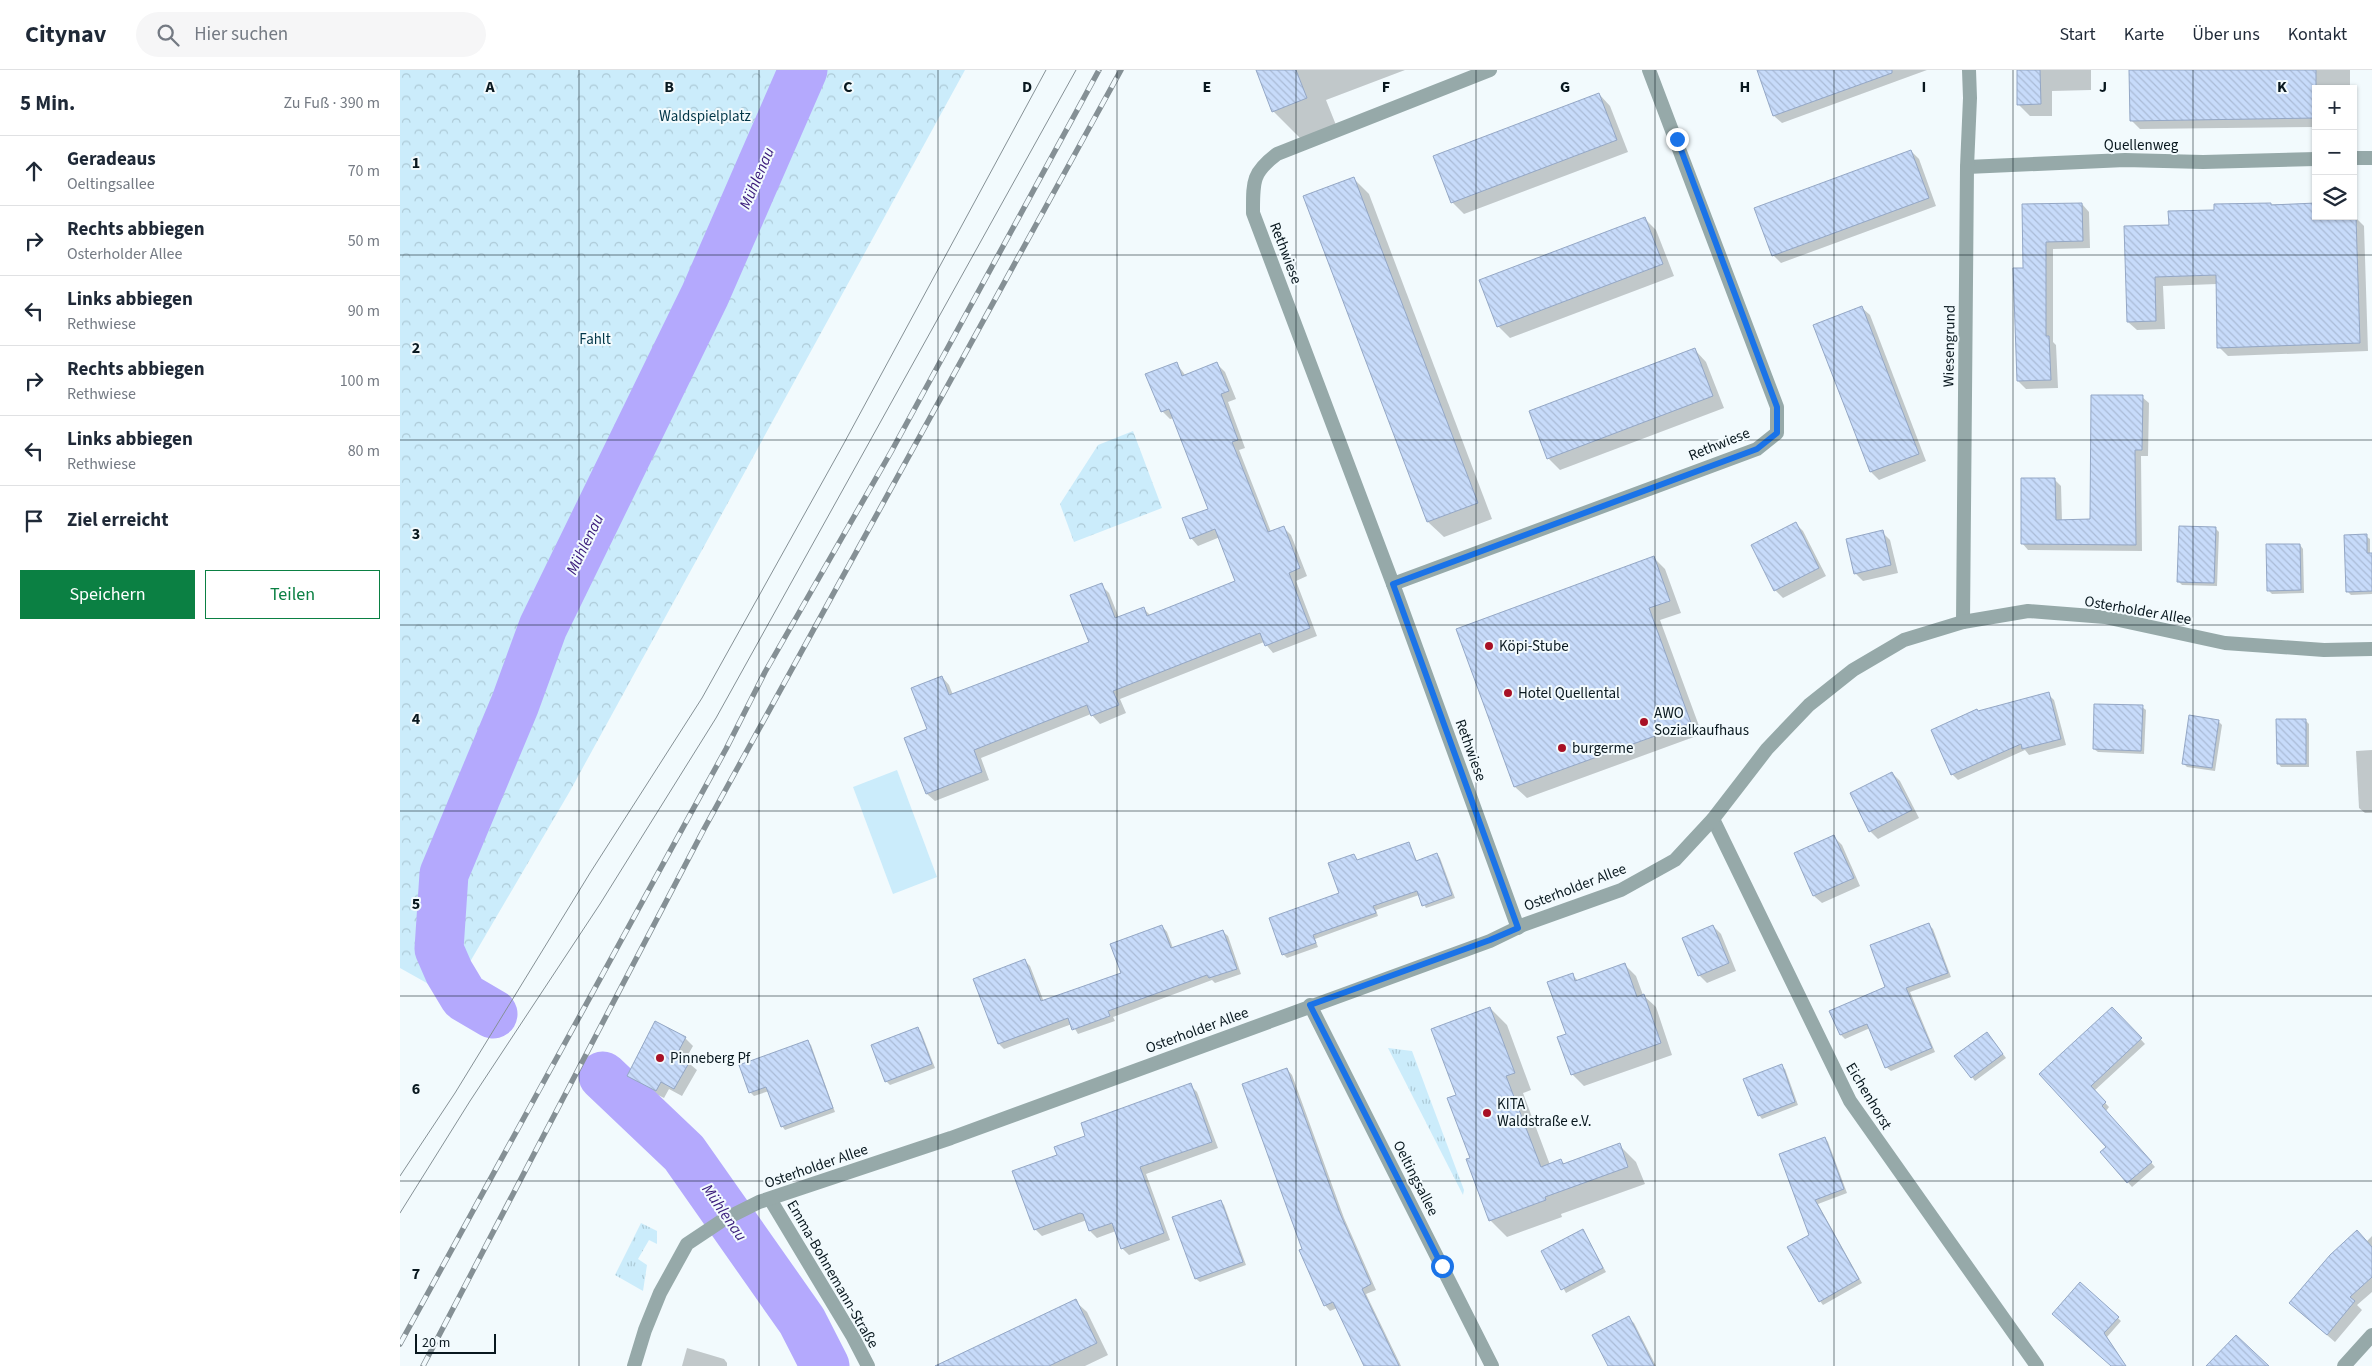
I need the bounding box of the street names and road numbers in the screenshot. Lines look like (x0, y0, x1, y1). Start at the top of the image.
street label: Quellenweg (2104, 135, 2179, 156)
street label: Rethwiese (1264, 219, 1307, 287)
street label: Wiesengrund (1938, 305, 1961, 387)
street label: Rethwiese (1685, 423, 1753, 466)
street label: Osterholder Allee (2083, 591, 2193, 630)
street label: Rethwiese (1450, 716, 1491, 784)
street label: Osterholder Allee (1521, 858, 1629, 917)
street label: Osterholder Allee (1143, 1002, 1252, 1059)
street label: Eichenhorst (1840, 1059, 1897, 1134)
street label: Oeltingsallee (1388, 1137, 1444, 1220)
street label: Osterholder Allee (762, 1139, 871, 1194)
street label: Emma-Bohnemann-Straße (782, 1196, 884, 1352)

